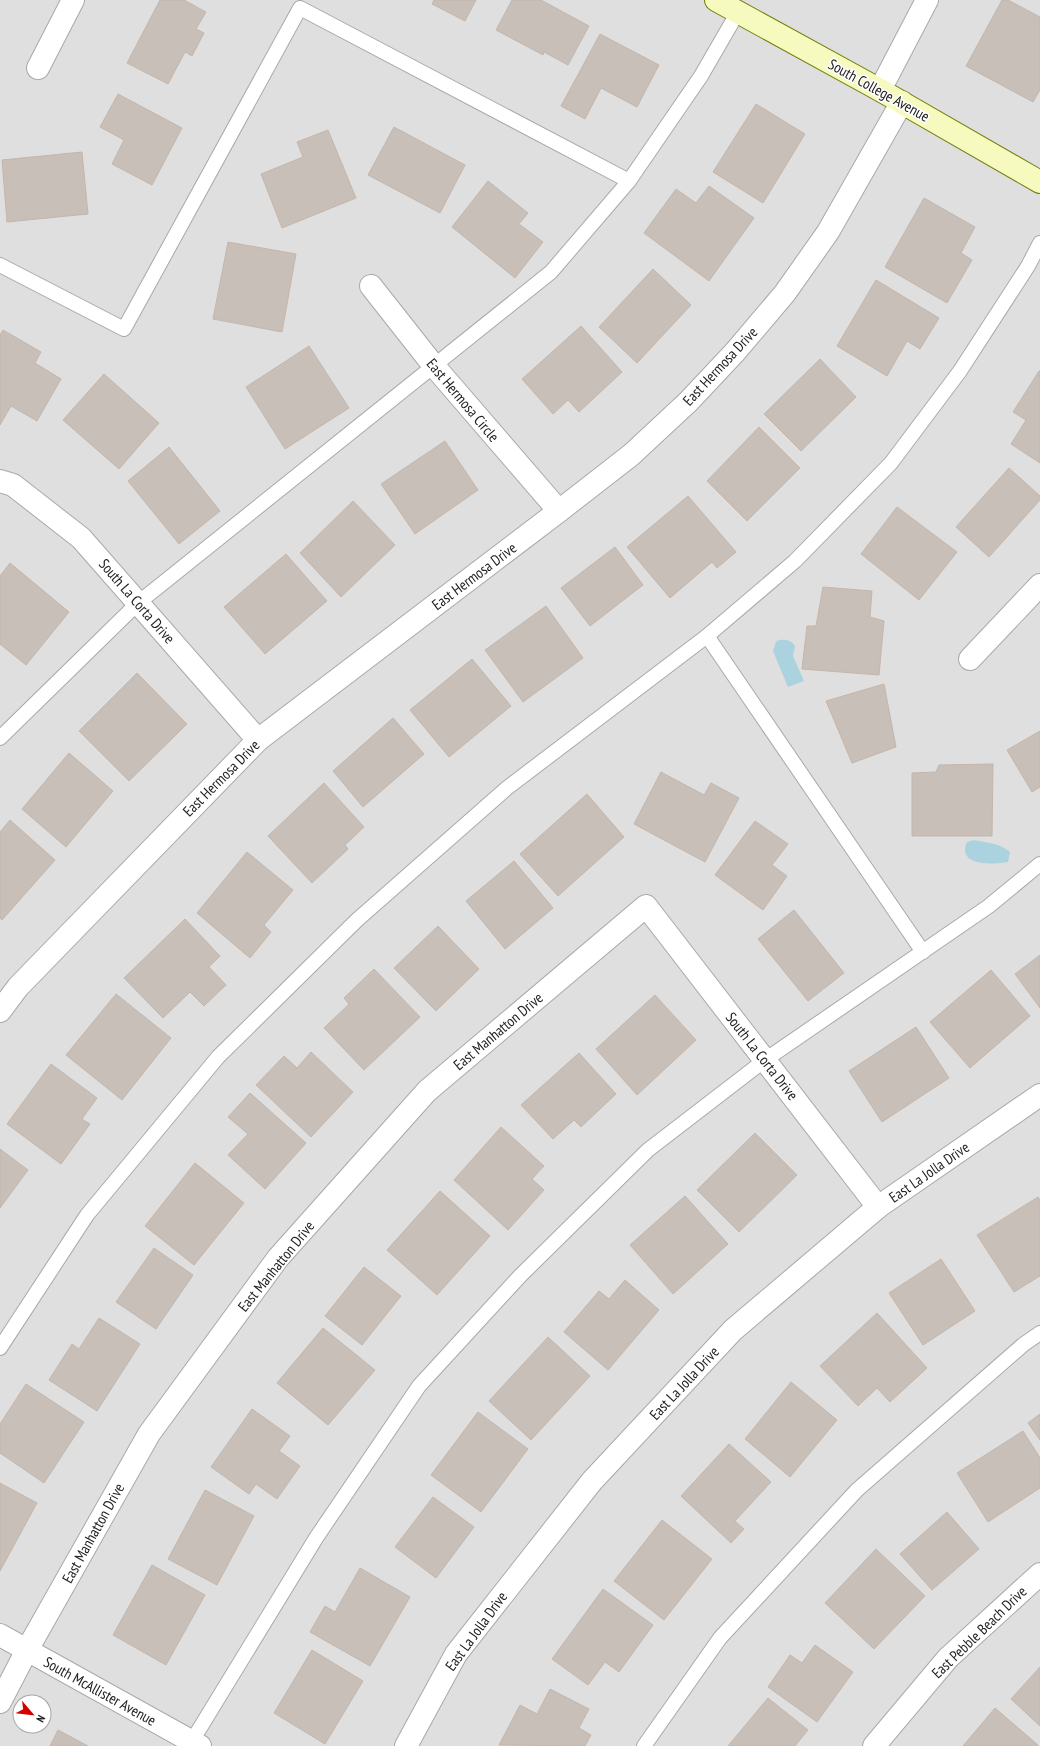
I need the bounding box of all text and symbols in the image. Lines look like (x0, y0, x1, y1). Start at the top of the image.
street label: South College Avenue (825, 54, 933, 126)
street label: East Hermosa Drive (679, 323, 761, 409)
street label: East Hermosa Circle (423, 354, 503, 446)
street label: East Hermosa Drive (428, 538, 520, 614)
street label: South La Corta Drive (95, 555, 179, 647)
street label: East Hermosa Drive (179, 736, 263, 820)
street label: East Manhatton Drive (449, 988, 547, 1074)
street label: South La Corta Drive (722, 1008, 802, 1104)
street label: East La Jolla Drive (885, 1137, 973, 1207)
street label: East Manhatton Drive (234, 1217, 318, 1315)
street label: East La Jolla Drive (645, 1342, 723, 1424)
street label: East Manhatton Drive (58, 1480, 128, 1586)
street label: East Pebble Beach Drive (927, 1582, 1031, 1682)
street label: East La Jolla Drive (441, 1588, 511, 1674)
street label: South McAllister Avenue (40, 1652, 160, 1730)
north arrow (12, 1694, 52, 1734)
text: N (33, 1713, 48, 1725)

